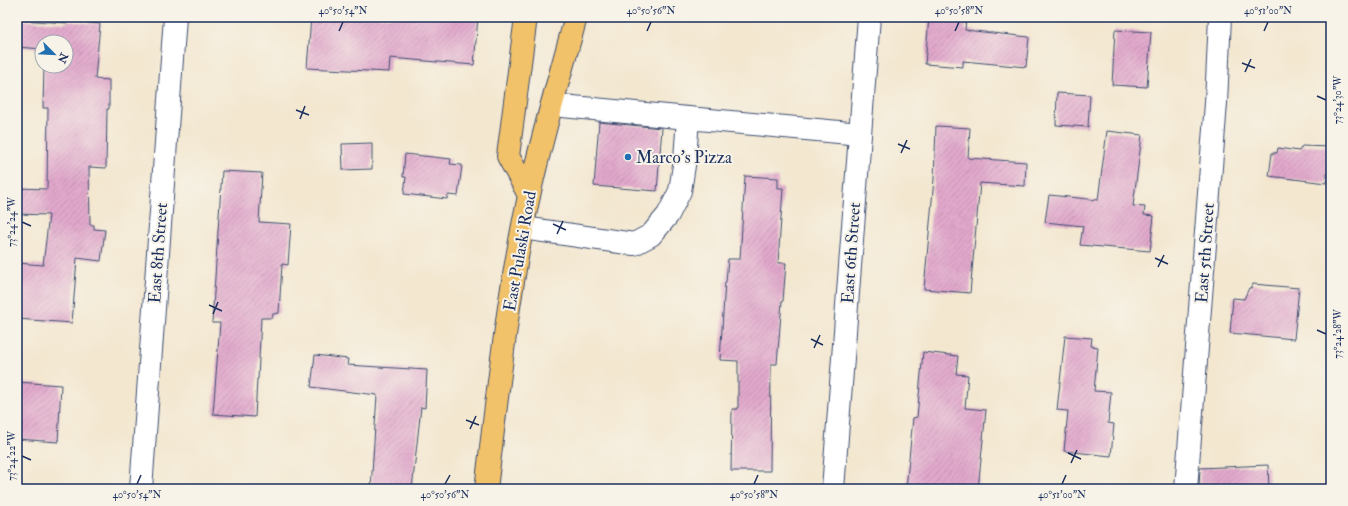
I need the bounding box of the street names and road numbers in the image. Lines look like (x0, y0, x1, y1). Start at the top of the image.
street label: East Pulaski Road (499, 189, 541, 313)
street label: East 8th Street (144, 201, 172, 304)
street label: East 6th Street (837, 201, 865, 304)
street label: East 5th Street (1191, 202, 1219, 304)

